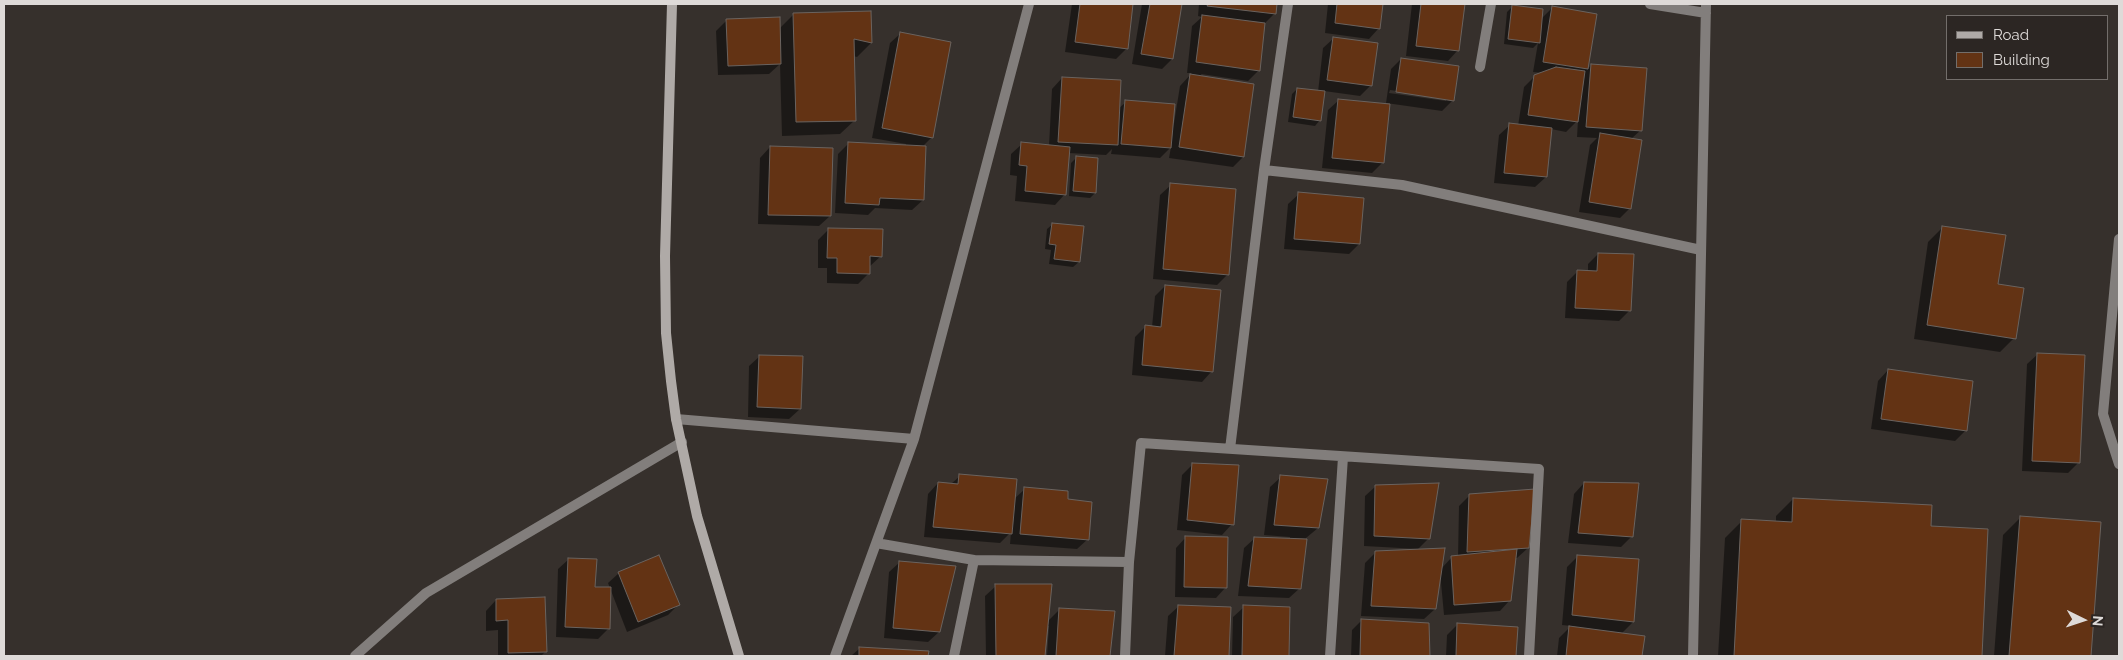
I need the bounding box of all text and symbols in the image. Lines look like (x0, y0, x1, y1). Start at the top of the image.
legend (1946, 15, 2108, 80)
text: Road (1993, 26, 2029, 44)
text: Building (1993, 51, 2050, 69)
north arrow (2058, 595, 2108, 645)
text: N (2090, 615, 2106, 627)

